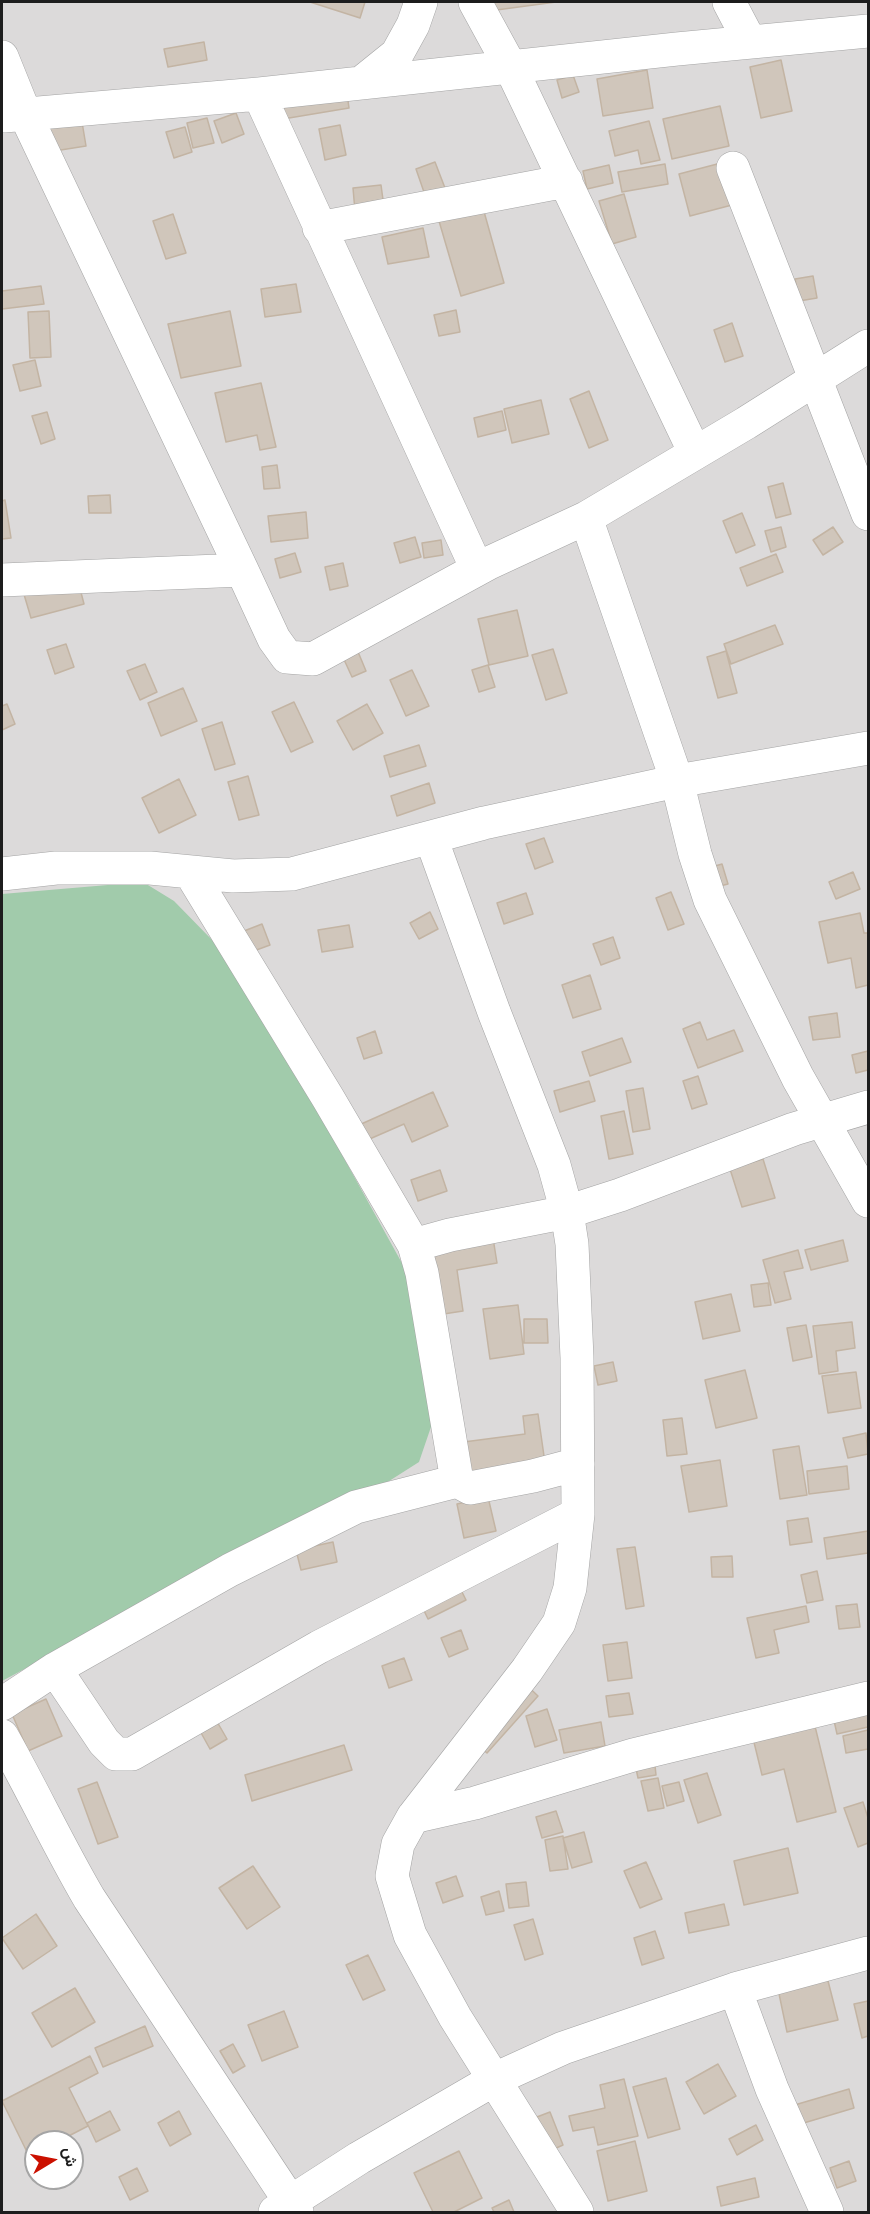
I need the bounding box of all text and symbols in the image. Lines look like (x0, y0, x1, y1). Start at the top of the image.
north arrow (24, 2130, 84, 2190)
text: ش (58, 2146, 82, 2168)

